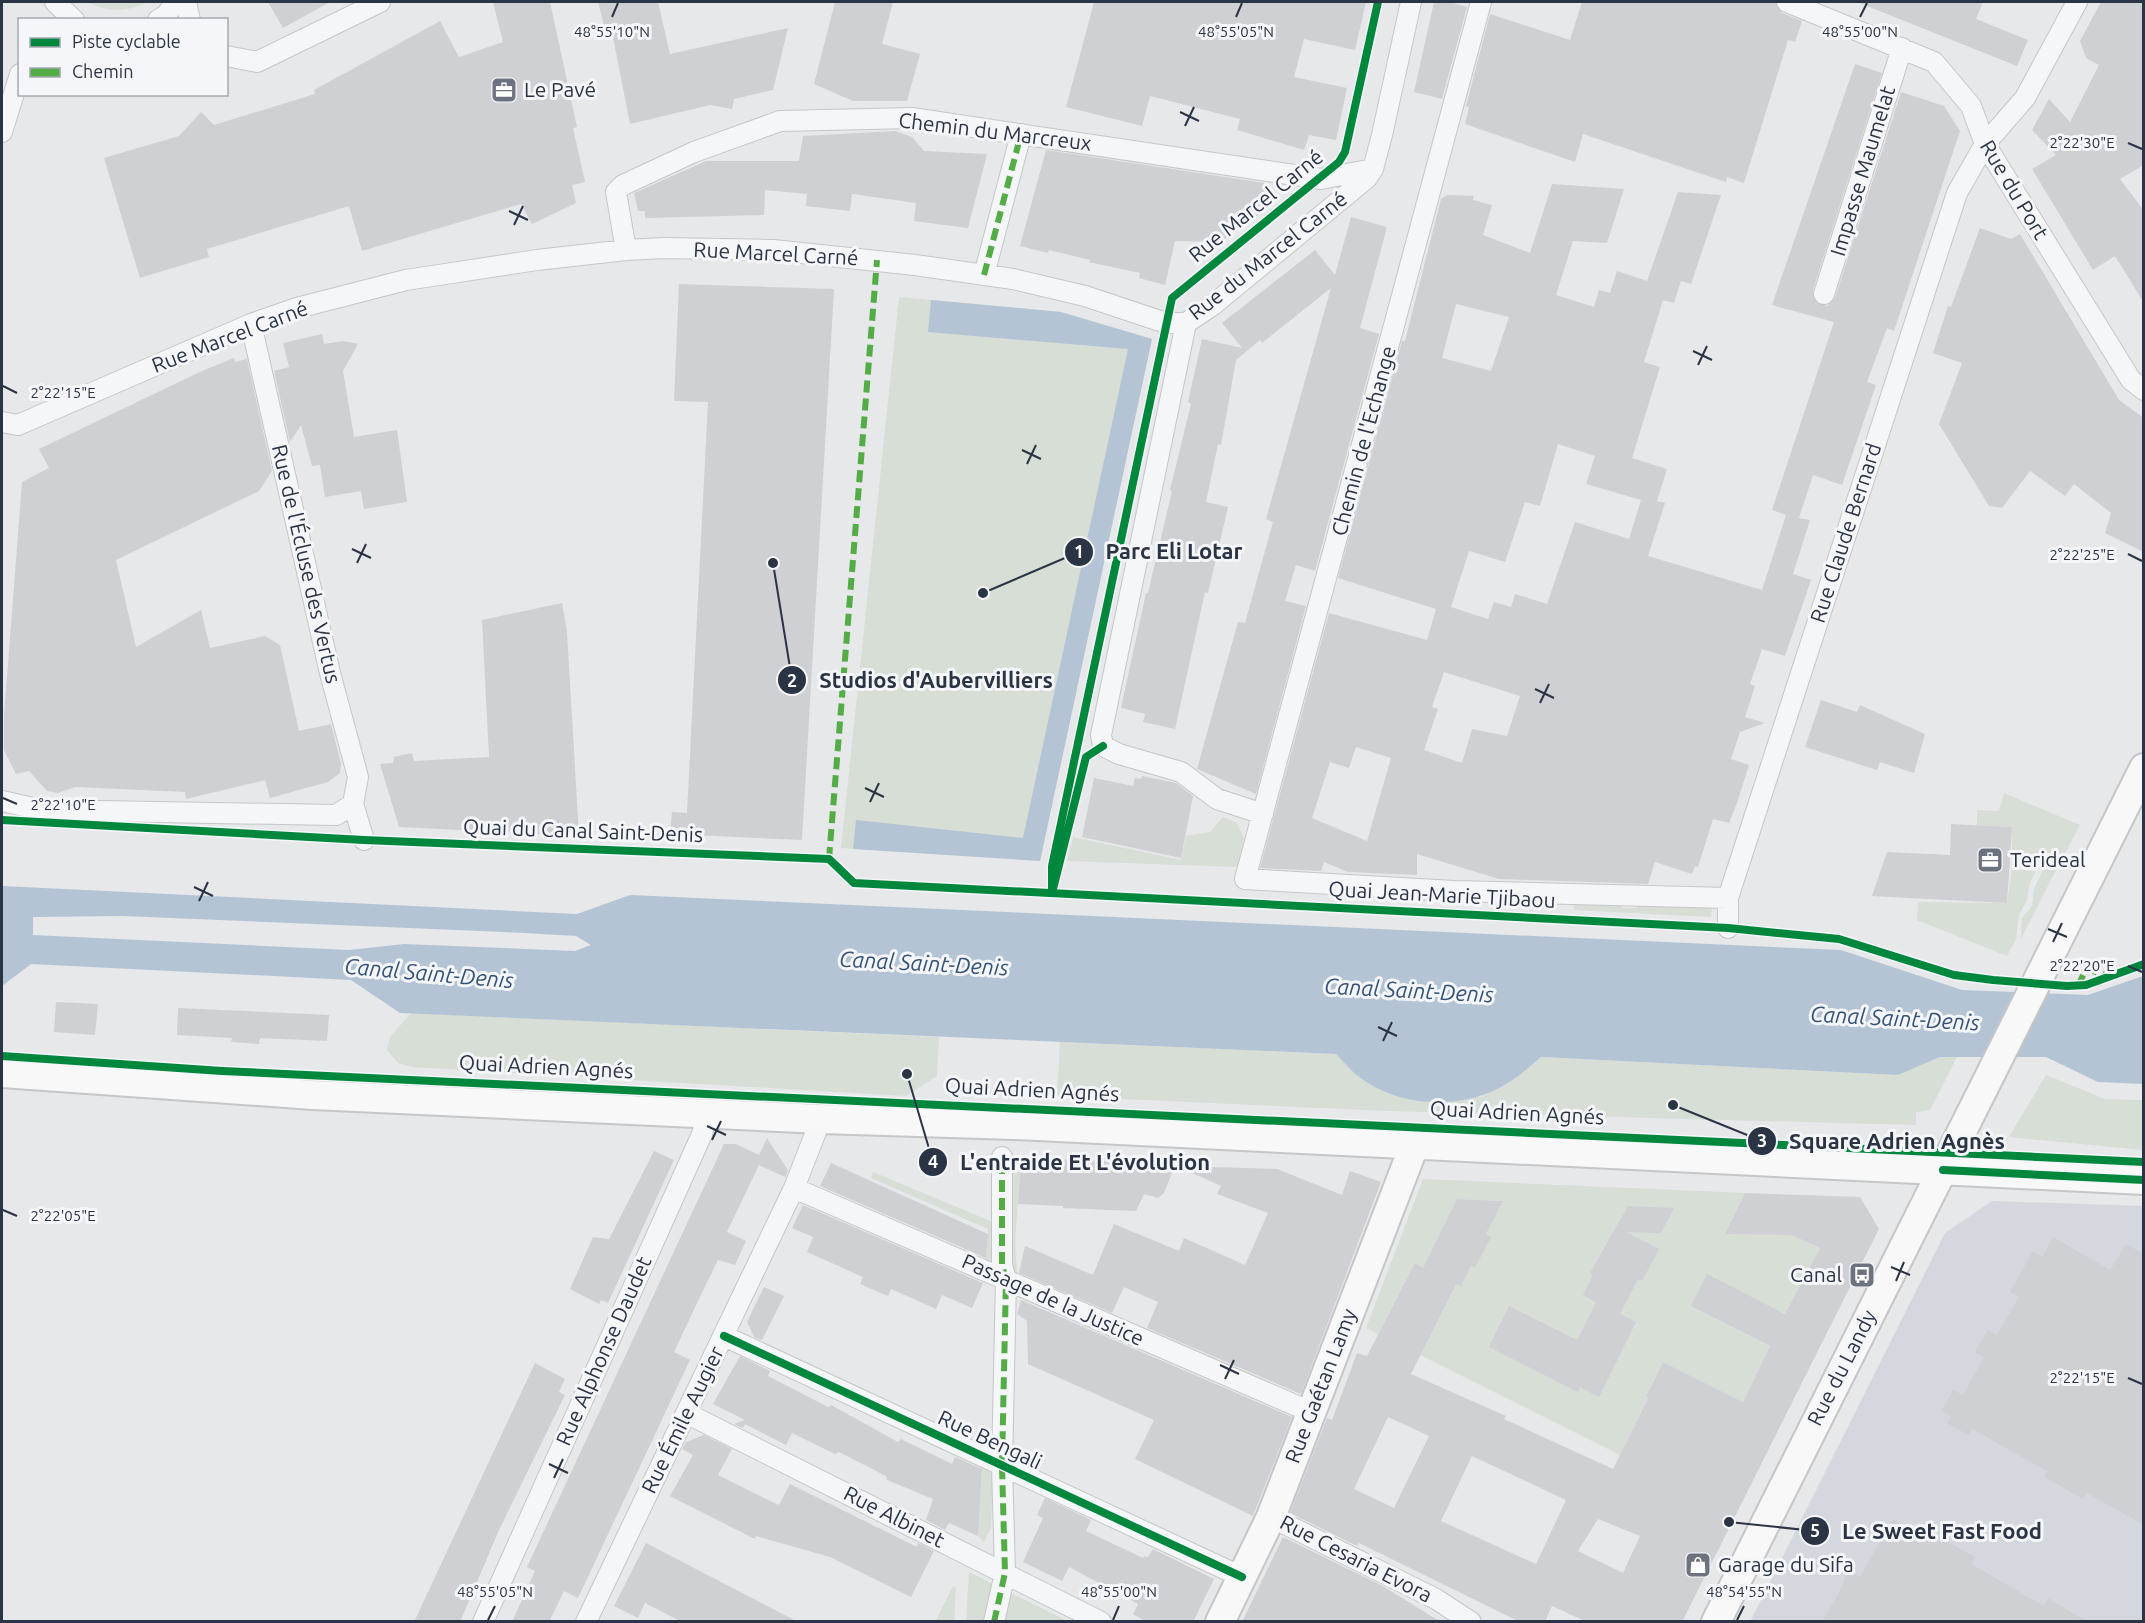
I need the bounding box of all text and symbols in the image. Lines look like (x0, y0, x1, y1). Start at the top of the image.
legend (18, 18, 228, 96)
text: 48°55'10"N (574, 23, 650, 40)
text: 48°55'05"N (1198, 23, 1274, 40)
text: 48°55'00"N (1822, 23, 1898, 40)
text: Piste cyclable (72, 31, 181, 51)
text: Chemin (72, 61, 133, 81)
office icon: Le Pavé (489, 75, 519, 105)
place label: Le Pavé (524, 77, 596, 101)
street label: Impasse Maumelat (1825, 83, 1899, 259)
street label: Chemin du Marcreux (897, 107, 1093, 155)
text: 2°22'30"E (2049, 134, 2115, 151)
street label: Rue du Port (1976, 136, 2054, 243)
street label: Rue Marcel Carné (1184, 144, 1327, 267)
street label: Rue du Marcel Carné (1183, 186, 1351, 325)
street label: Rue Marcel Carné (693, 237, 859, 269)
street label: Rue Marcel Carné (148, 295, 311, 377)
street label: Chemin de l'Echange (1326, 343, 1400, 538)
text: 2°22'15"E (30, 384, 96, 401)
street label: Rue Claude Bernard (1805, 440, 1885, 625)
street label: Rue de l'Écluse des Vertus (268, 442, 346, 686)
callout: Parc Eli Lotar (1064, 532, 1255, 572)
text: Parc Eli Lotar (1106, 538, 1242, 563)
text: 1 (1074, 541, 1084, 561)
text: 2°22'25"E (2049, 546, 2115, 563)
callout: Studios d'Aubervilliers (777, 660, 1065, 700)
text: Studios d'Aubervilliers (819, 667, 1053, 692)
text: 2 (787, 670, 797, 690)
text: 2°22'10"E (30, 796, 96, 813)
street label: Quai du Canal Saint-Denis (463, 814, 703, 846)
office icon: Terideal (1975, 845, 2005, 875)
place label: Terideal (2010, 847, 2086, 871)
street label: Quai Jean-Marie Tjibaou (1328, 876, 1556, 912)
water label: Canal Saint-Denis (839, 946, 1009, 979)
water label: Canal Saint-Denis (343, 953, 515, 992)
text: 2°22'20"E (2049, 957, 2115, 974)
water label: Canal Saint-Denis (1324, 973, 1494, 1006)
water label: Canal Saint-Denis (1810, 1001, 1980, 1034)
street label: Quai Adrien Agnés (458, 1049, 634, 1083)
street label: Quai Adrien Agnés (944, 1072, 1120, 1106)
street label: Quai Adrien Agnés (1429, 1095, 1605, 1129)
callout: Square Adrien Agnès (1747, 1121, 2017, 1161)
text: Square Adrien Agnès (1789, 1128, 2005, 1153)
text: 3 (1757, 1130, 1767, 1150)
callout: L'entraide Et L'évolution (918, 1142, 1222, 1182)
text: L'entraide Et L'évolution (960, 1149, 1210, 1174)
text: 4 (928, 1151, 938, 1171)
text: 2°22'05"E (30, 1207, 96, 1224)
street label: Passage de la Justice (959, 1248, 1148, 1350)
street label: Rue Alphonse Daudet (551, 1252, 656, 1449)
bus stop icon: Canal (1847, 1260, 1877, 1290)
place label: Canal (1790, 1262, 1842, 1286)
street label: Rue Gaétan Lamy (1280, 1305, 1361, 1466)
street label: Rue du Landy (1802, 1306, 1881, 1429)
street label: Rue Émile Augier (636, 1342, 728, 1497)
text: 2°22'15"E (2049, 1369, 2115, 1386)
street label: Rue Bengali (935, 1405, 1046, 1474)
street label: Rue Albinet (840, 1480, 949, 1552)
street label: Rue Cesaria Evora (1276, 1509, 1436, 1607)
callout: Le Sweet Fast Food (1800, 1511, 2054, 1551)
text: Le Sweet Fast Food (1842, 1518, 2042, 1543)
text: 5 (1810, 1520, 1820, 1540)
shop icon: Garage du Sifa (1683, 1550, 1713, 1580)
place label: Garage du Sifa (1718, 1552, 1854, 1576)
text: 48°55'05"N (457, 1583, 533, 1600)
text: 48°55'00"N (1081, 1583, 1157, 1600)
text: 48°54'55"N (1706, 1583, 1782, 1600)

